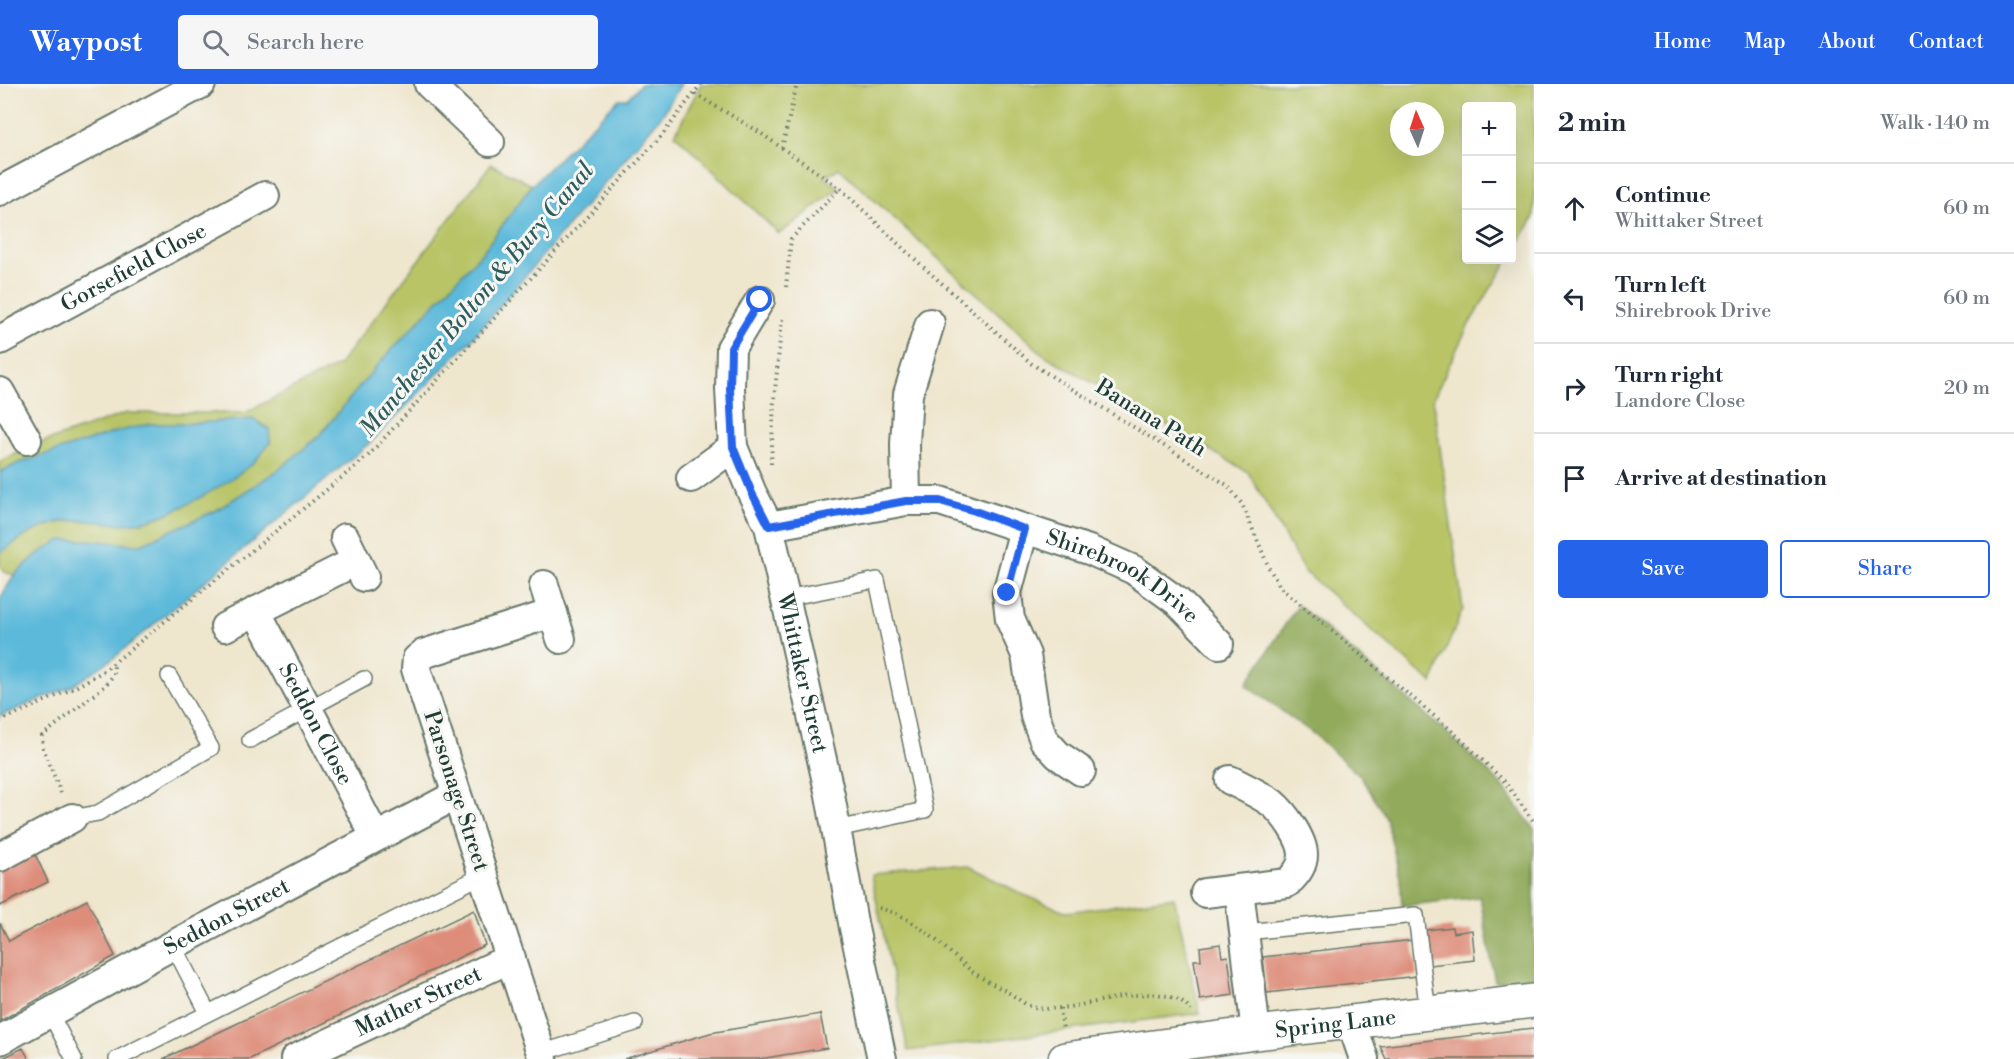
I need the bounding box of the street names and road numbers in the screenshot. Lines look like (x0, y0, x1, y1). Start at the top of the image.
street label: Gorsefield Close (56, 217, 211, 318)
street label: Banana Path (1090, 373, 1212, 463)
street label: Shirebrook Drive (1043, 523, 1205, 629)
street label: Whittaker Street (771, 590, 834, 756)
street label: Seddon Close (273, 659, 359, 790)
street label: Parsonage Street (417, 707, 495, 875)
street label: Seddon Street (159, 872, 294, 961)
street label: Mather Street (351, 960, 486, 1043)
street label: Spring Lane (1274, 1003, 1398, 1044)

